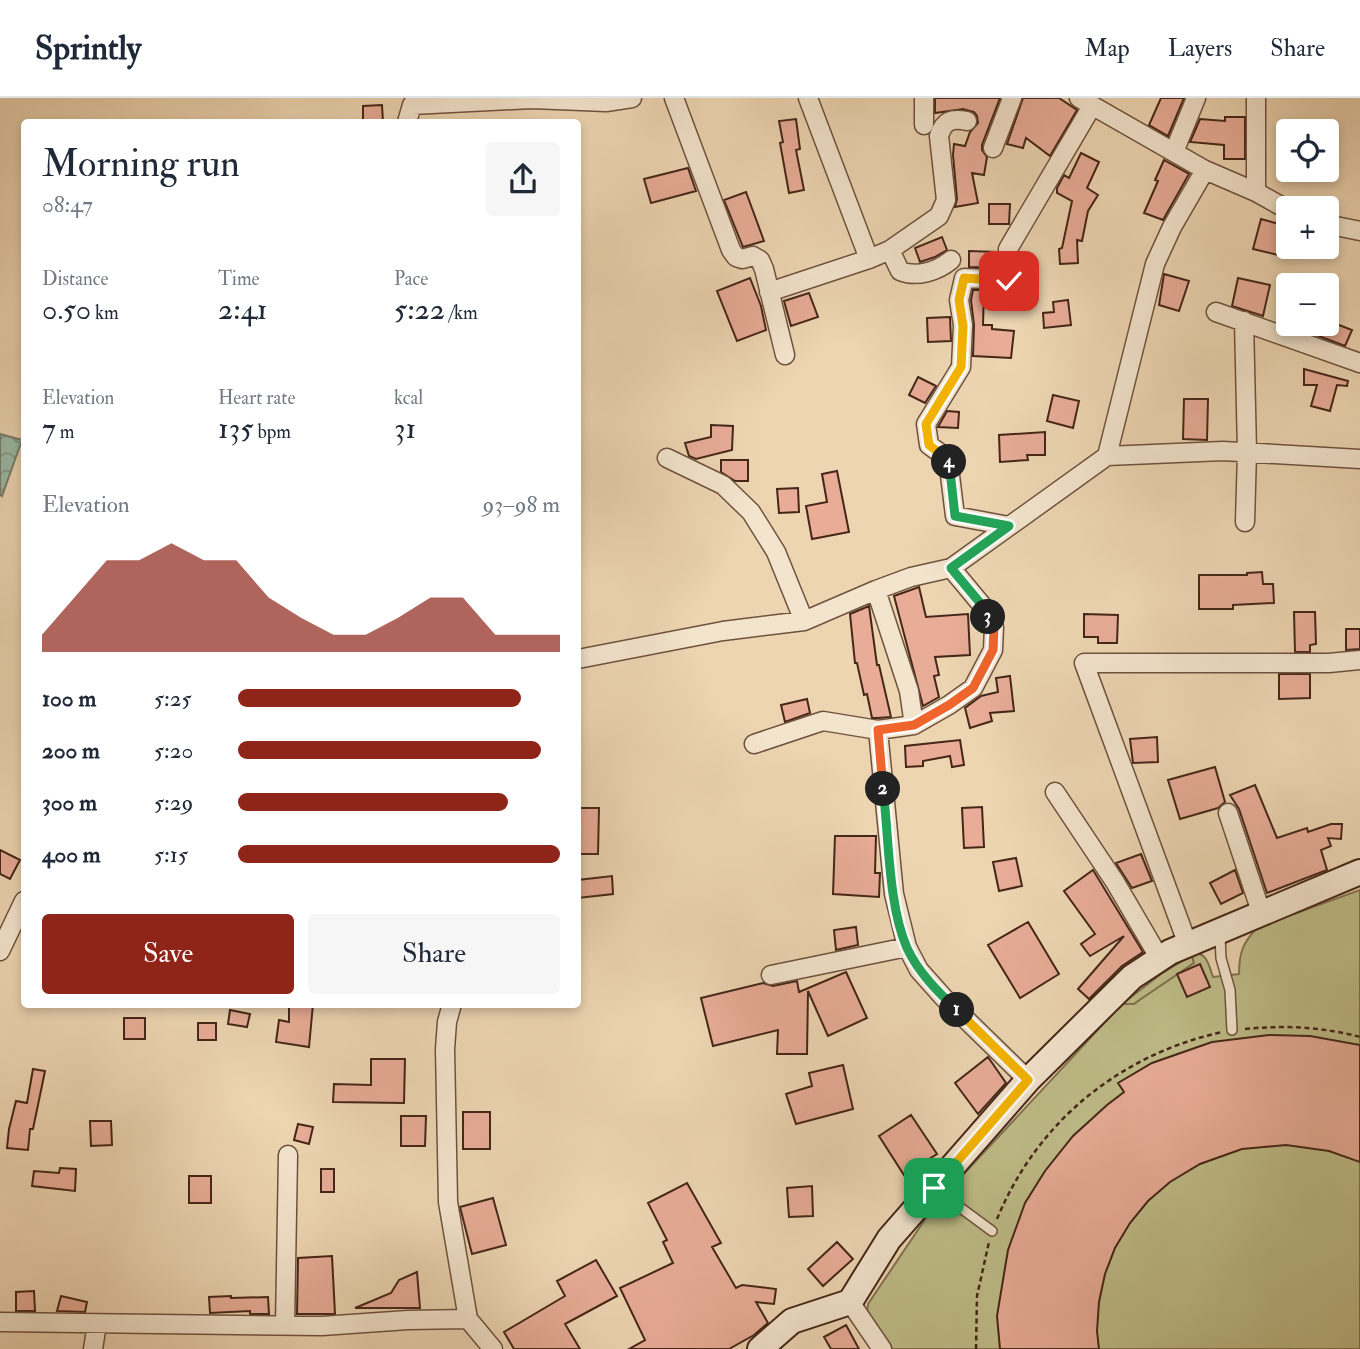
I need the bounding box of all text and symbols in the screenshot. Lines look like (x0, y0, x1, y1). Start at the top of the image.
text: Sprintly (35, 28, 141, 69)
text: Map (1085, 33, 1130, 64)
text: Layers (1168, 33, 1232, 64)
text: Share (1270, 33, 1325, 64)
map controls (1276, 119, 1339, 336)
button: locate (1276, 119, 1339, 182)
text: Morning run (42, 140, 240, 188)
button: share (486, 142, 560, 216)
text: 08:47 (42, 190, 93, 219)
button: + (1276, 196, 1339, 259)
pin (979, 251, 1039, 311)
icon: check (990, 262, 1028, 300)
text: Distance (42, 267, 108, 291)
text: Time (218, 267, 260, 291)
text: Pace (394, 267, 428, 291)
button: − (1276, 273, 1339, 336)
text: 0.50 (42, 291, 91, 328)
text: 2:41 (218, 291, 268, 328)
text: 5:22 (394, 291, 445, 328)
text: km (91, 301, 119, 325)
text: /km (445, 301, 478, 325)
text: Elevation (42, 386, 114, 410)
text: Heart rate (218, 386, 295, 410)
text: kcal (394, 386, 423, 410)
text: 7 (42, 410, 56, 447)
text: 135 (218, 410, 253, 447)
text: 31 (394, 410, 416, 447)
text: m (56, 420, 75, 444)
text: bpm (253, 420, 291, 444)
pin: 4 (932, 444, 967, 480)
text: 4 (943, 449, 954, 473)
text: Elevation (42, 490, 130, 519)
text: 93–98 m (482, 490, 560, 519)
pin: 3 (970, 600, 1006, 634)
text: 3 (984, 604, 991, 628)
text: 100 m (42, 684, 96, 713)
text: 5:25 (154, 684, 192, 713)
text: 200 m (42, 736, 100, 765)
text: 5:20 (154, 736, 193, 765)
pin: 2 (866, 772, 900, 806)
text: 2 (878, 776, 887, 800)
text: 300 m (42, 788, 97, 817)
text: 5:29 (154, 788, 193, 817)
text: 400 m (42, 840, 101, 869)
text: 5:15 (154, 840, 188, 869)
button: Save (42, 914, 294, 994)
button: Share (308, 914, 560, 994)
pin: 1 (940, 992, 974, 1028)
text: 1 (953, 997, 960, 1021)
pin (904, 1158, 964, 1218)
icon: arrive (915, 1169, 953, 1207)

